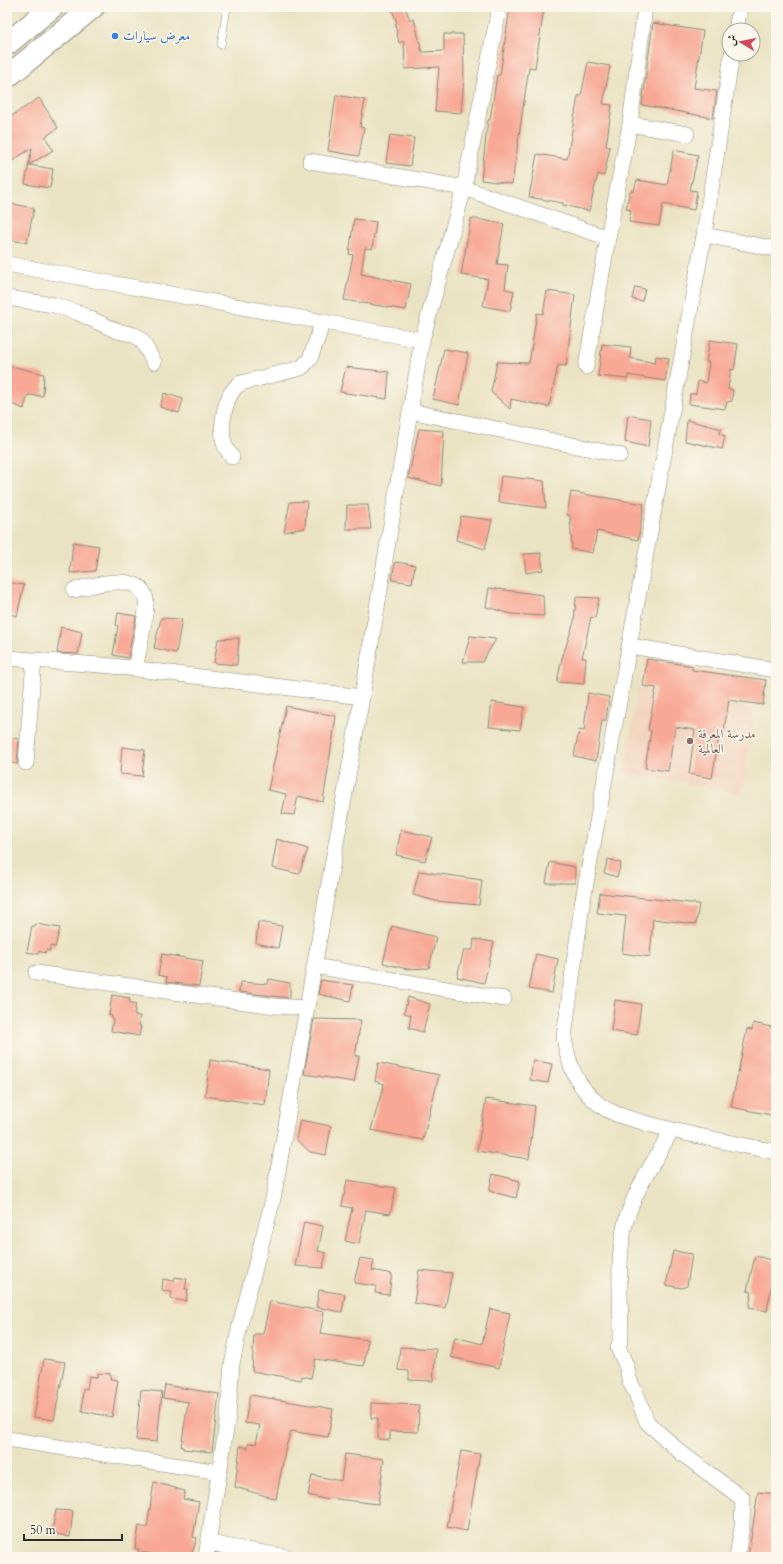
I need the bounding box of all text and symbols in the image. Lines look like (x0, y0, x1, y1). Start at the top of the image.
north arrow (721, 22, 761, 62)
place label: معرض سيارات (123, 27, 190, 45)
marker: معرض سيارات (110, 31, 120, 41)
text: ش (723, 34, 740, 47)
place label: مدرسة المعرفة العالمية (698, 725, 756, 758)
marker: مدرسة المعرفة العالمية (685, 736, 695, 746)
scale bar (24, 1516, 122, 1542)
text: 50 m (30, 1522, 57, 1538)

